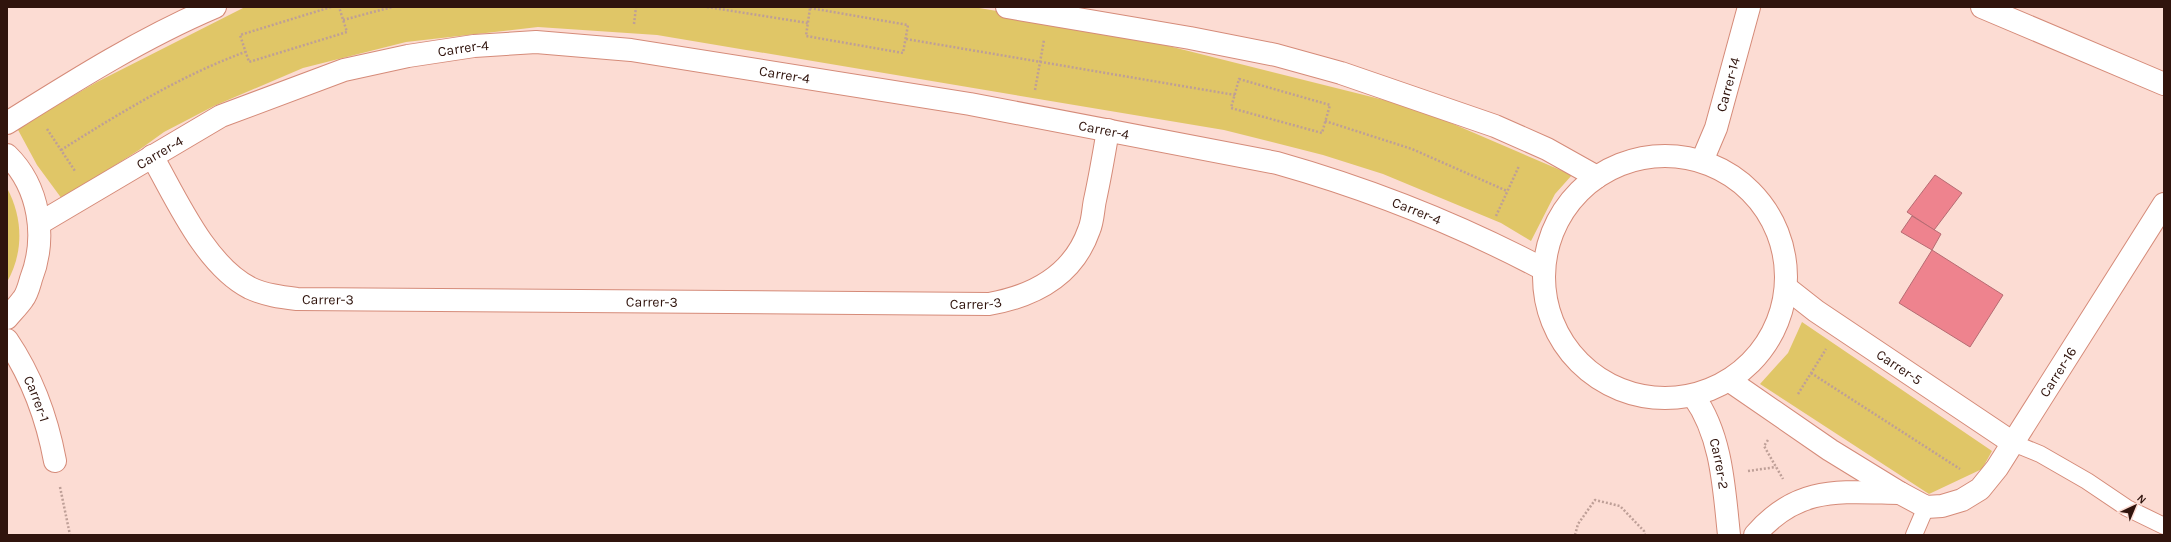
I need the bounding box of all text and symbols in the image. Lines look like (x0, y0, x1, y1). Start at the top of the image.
street label: Carrer-4 (437, 37, 490, 60)
street label: Carrer-14 (1712, 55, 1743, 114)
street label: Carrer-4 (758, 62, 812, 87)
street label: Carrer-4 (1077, 117, 1131, 143)
street label: Carrer-4 (133, 132, 186, 173)
street label: Carrer-4 (1390, 193, 1444, 228)
street label: Carrer-3 (302, 291, 354, 308)
street label: Carrer-3 (626, 293, 678, 310)
street label: Carrer-3 (950, 293, 1003, 313)
street label: Carrer-16 (2036, 344, 2080, 400)
street label: Carrer-5 (1873, 345, 1926, 388)
street label: Carrer-1 (20, 373, 53, 424)
street label: Carrer-2 (1706, 436, 1733, 490)
north arrow (2115, 486, 2155, 526)
text: N (2134, 492, 2149, 507)

